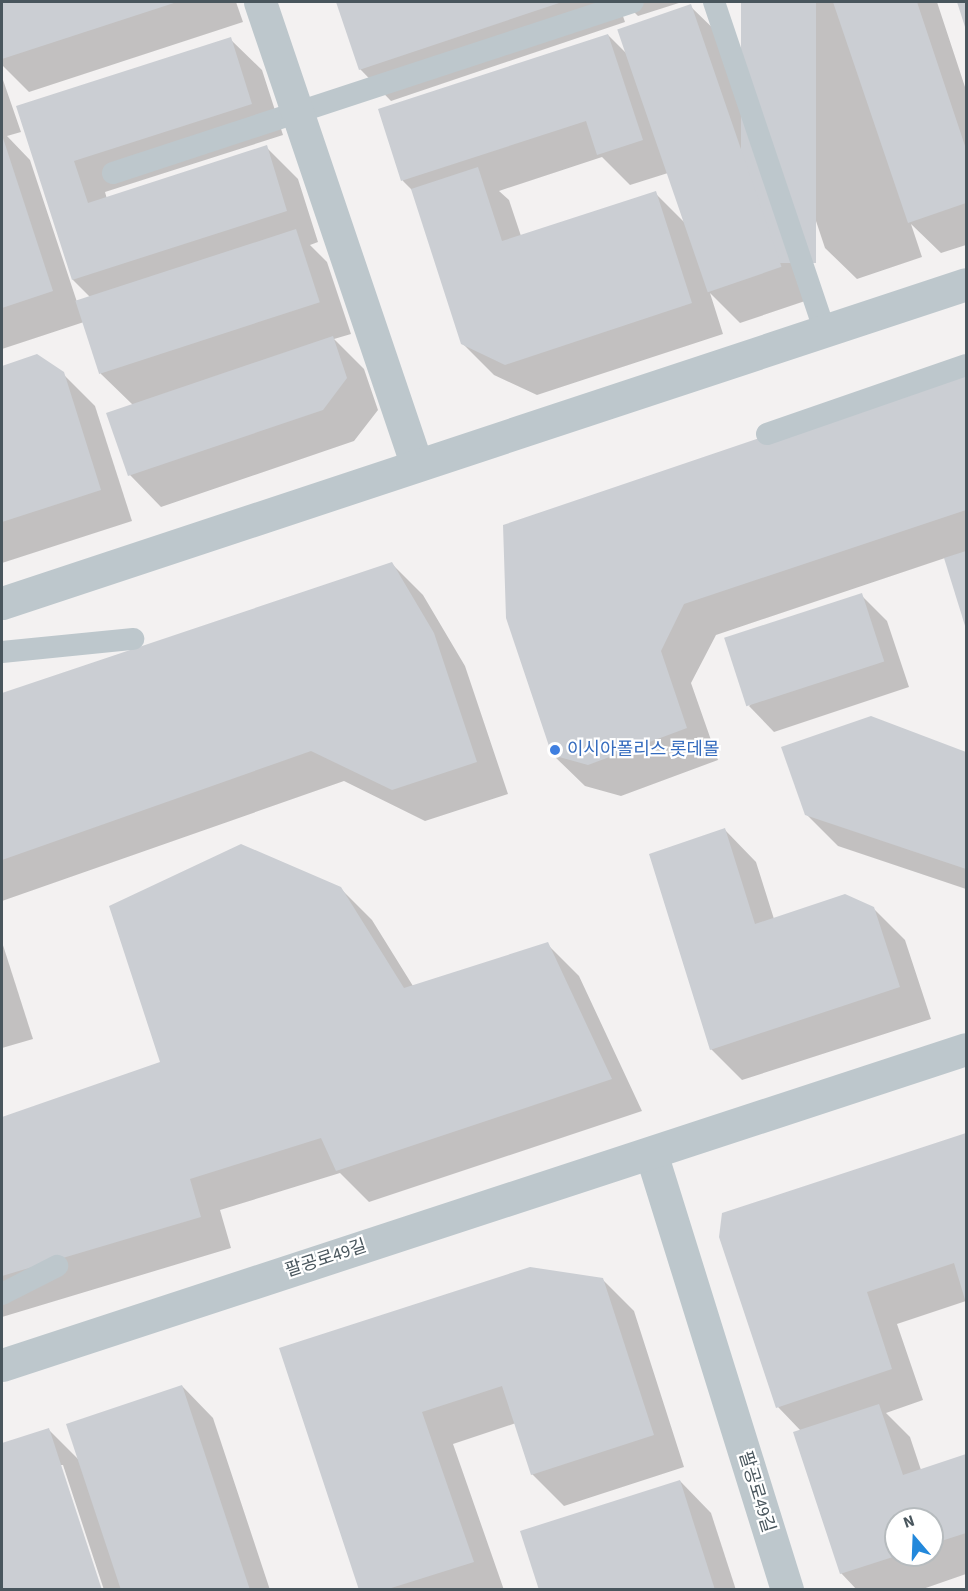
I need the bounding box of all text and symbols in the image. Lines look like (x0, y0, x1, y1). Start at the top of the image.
place label: 이시아폴리스 롯데몰 (567, 739, 720, 761)
marker: 이시아폴리스 롯데몰 (548, 743, 562, 757)
street label: 팔공로49길 (283, 1236, 369, 1282)
street label: 팔공로49길 (733, 1449, 779, 1535)
north arrow (884, 1507, 944, 1567)
text: N (900, 1510, 917, 1534)

